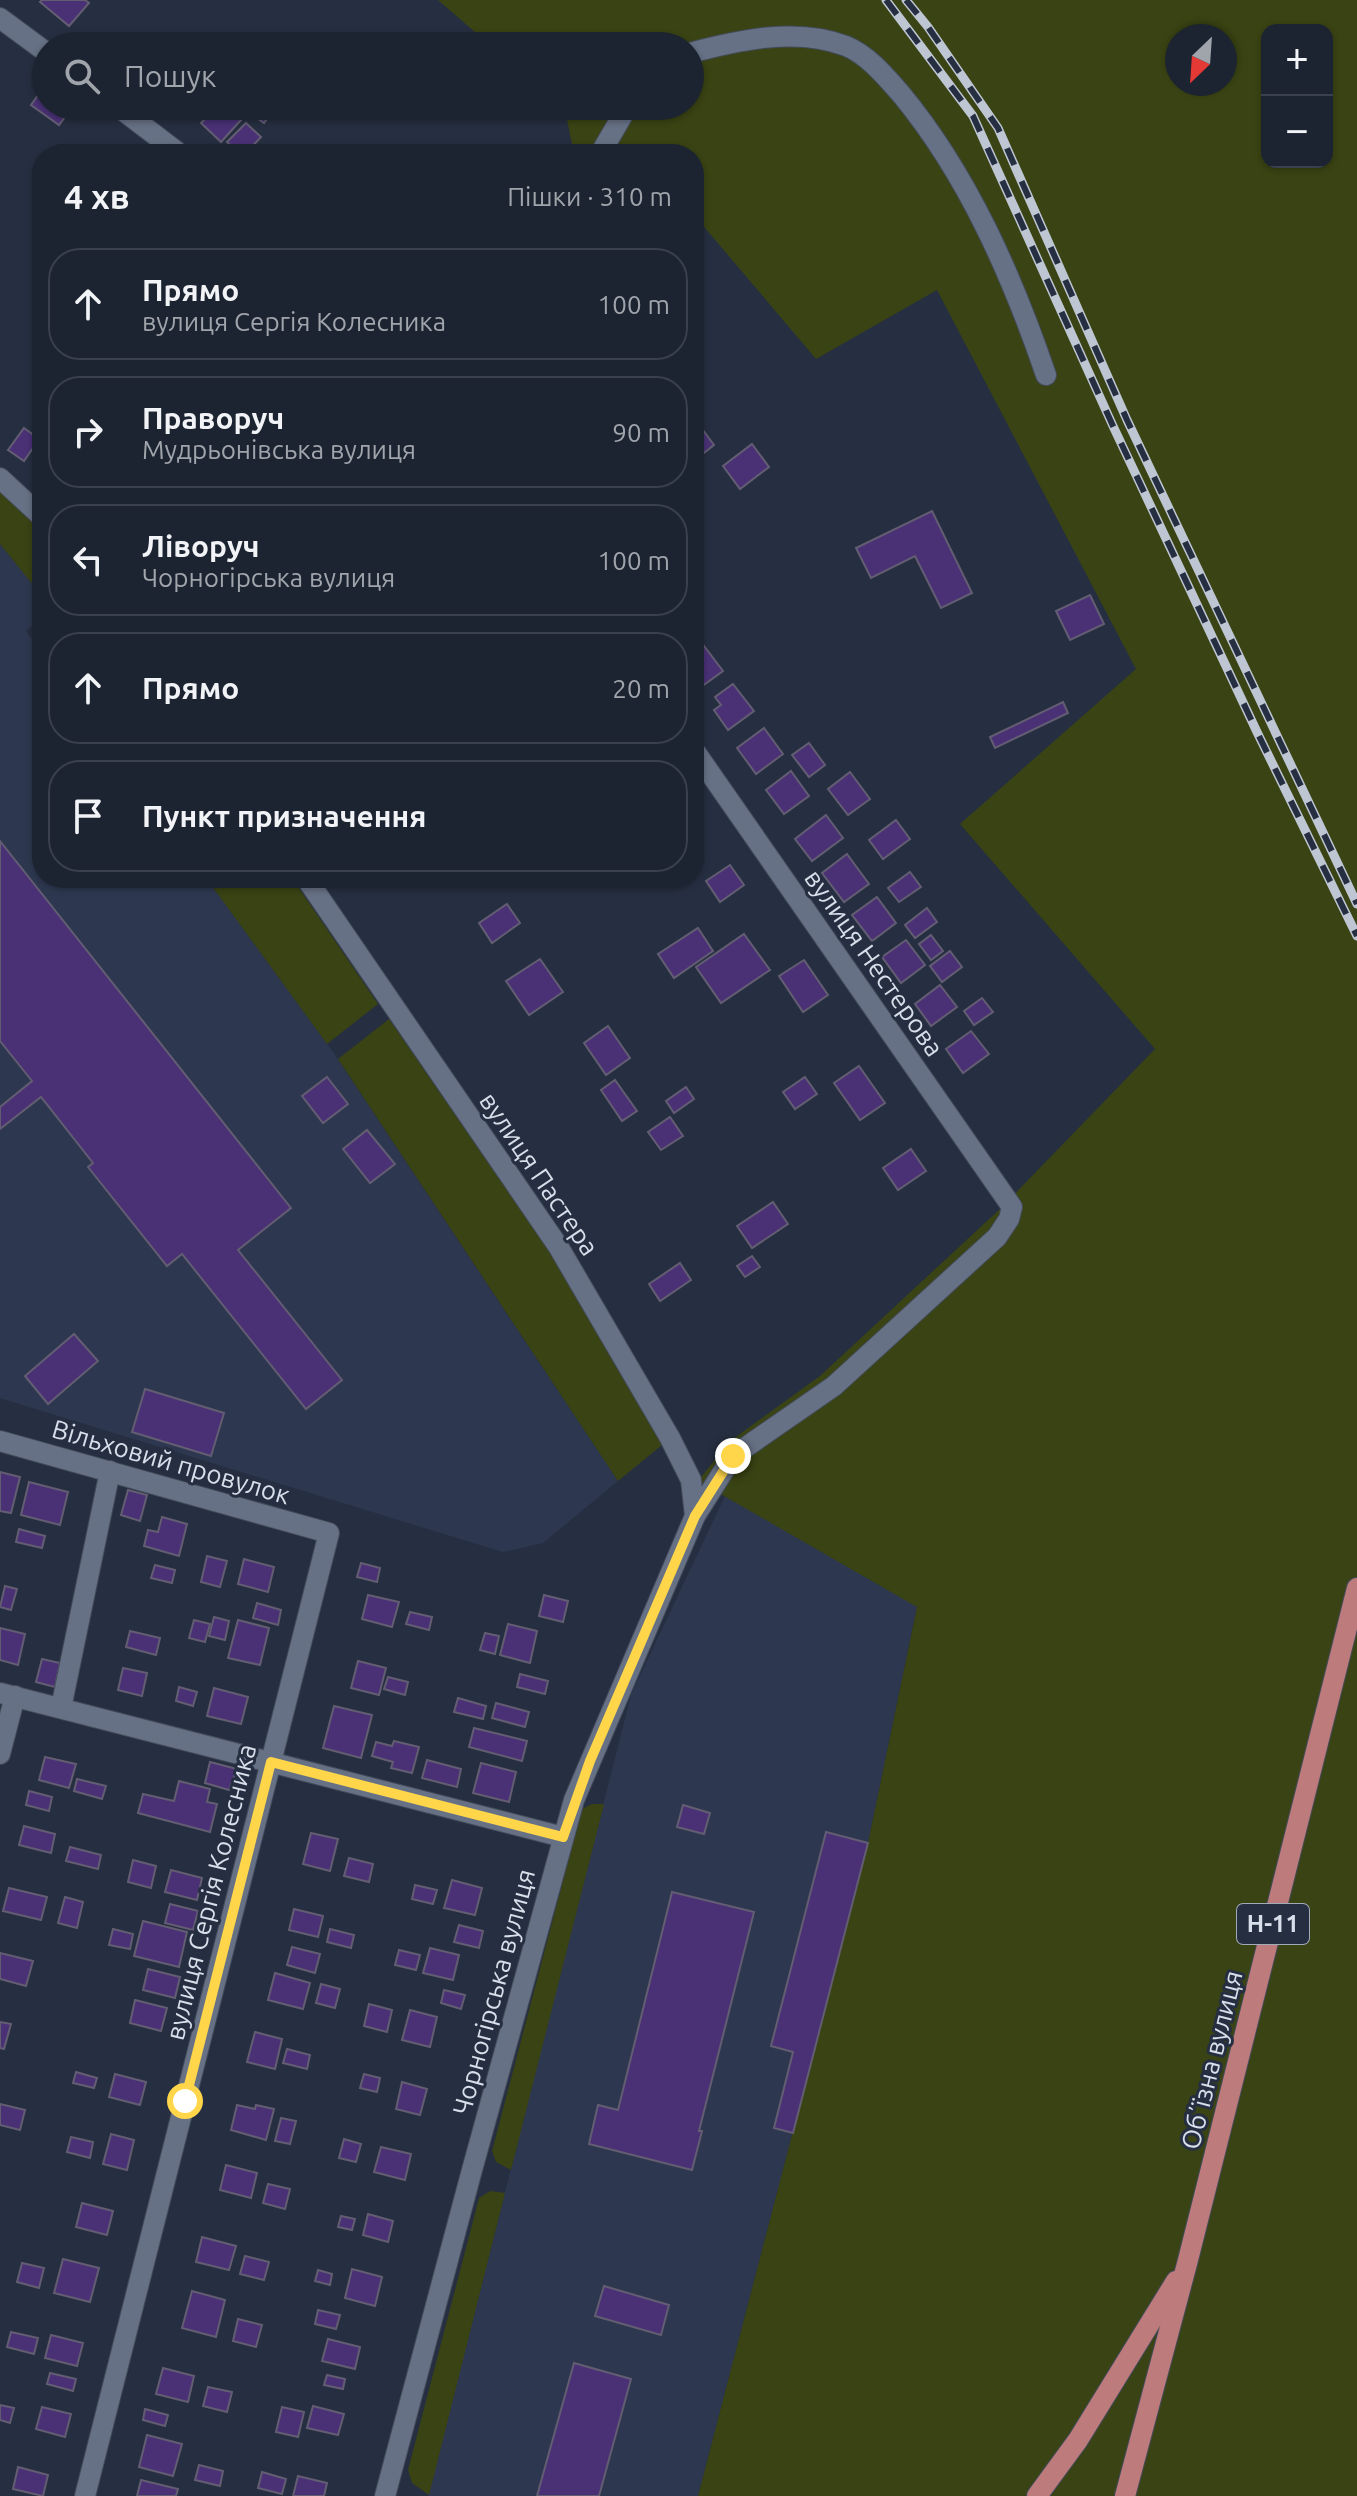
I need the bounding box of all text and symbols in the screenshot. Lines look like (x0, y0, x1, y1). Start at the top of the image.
north arrow (1165, 24, 1237, 96)
map controls (1261, 24, 1333, 168)
button: + (1261, 24, 1333, 96)
search box (32, 32, 704, 120)
icon: search (60, 54, 104, 98)
text: Пошук (124, 59, 217, 93)
button: − (1261, 96, 1333, 168)
text: 4 хв (64, 177, 130, 215)
text: Пішки · 310 m (507, 182, 672, 211)
text: Прямо (142, 273, 239, 307)
icon: ahead (66, 282, 110, 326)
text: 100 m (598, 290, 670, 319)
text: вулиця Сергія Колесника (142, 307, 446, 336)
text: Праворуч (142, 401, 284, 435)
icon: right (66, 410, 110, 454)
text: 90 m (612, 418, 670, 447)
text: Мудрьонівська вулиця (142, 435, 416, 464)
text: Ліворуч (142, 529, 260, 563)
icon: left (66, 538, 110, 582)
text: 100 m (598, 546, 670, 575)
text: Чорногірська вулиця (142, 563, 395, 592)
icon: ahead (66, 666, 110, 710)
text: Прямо (142, 671, 239, 705)
text: 20 m (612, 674, 670, 703)
icon: arrive (66, 794, 110, 838)
text: Пункт призначення (142, 799, 426, 833)
street label: вулиця Нестерова (799, 864, 950, 1062)
street label: вулиця Пастера (474, 1087, 605, 1261)
street label: Вільховий провулок (49, 1414, 293, 1509)
route end (715, 1438, 751, 1474)
street label: вулиця Сергія Колесника (160, 1741, 261, 2043)
street label: Чорногірська вулиця (447, 1866, 540, 2118)
road number: Н-11 (1237, 1904, 1309, 1944)
street label: Обʼїзна вулиця (1175, 1968, 1248, 2152)
route start (167, 2083, 203, 2119)

